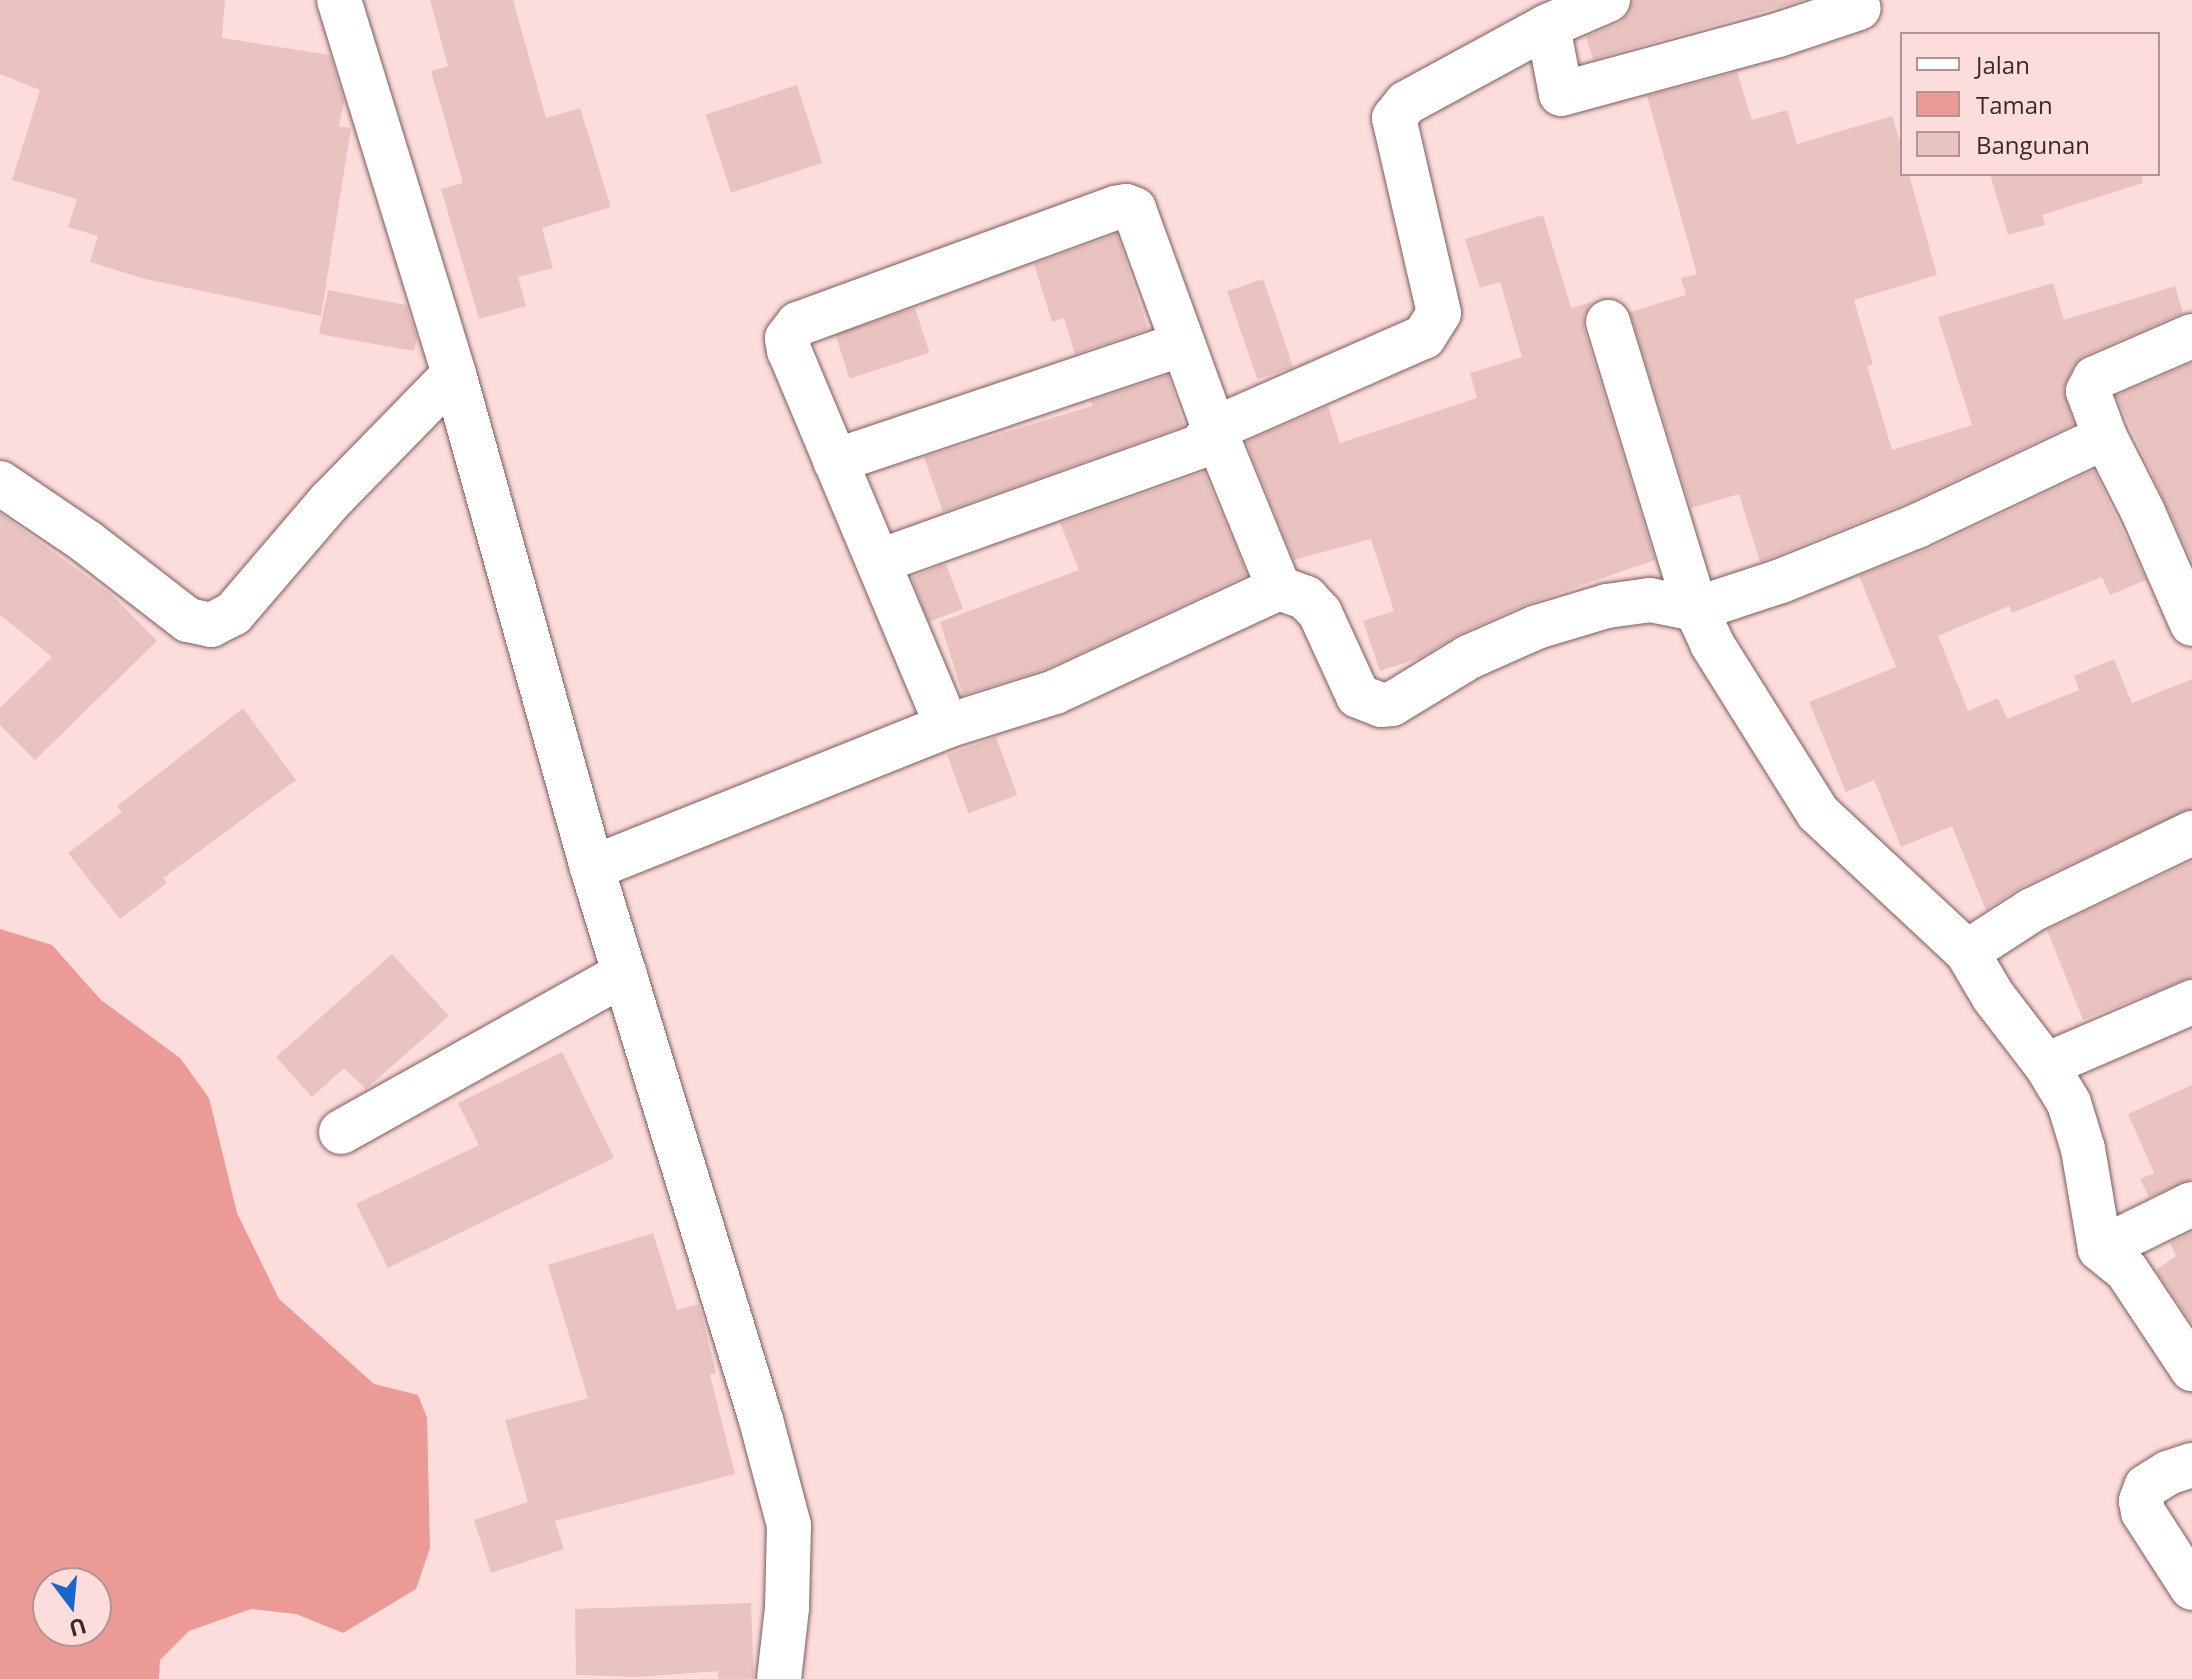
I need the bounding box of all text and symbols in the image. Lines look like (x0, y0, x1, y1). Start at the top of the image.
legend (1900, 32, 2160, 176)
text: Jalan (1976, 48, 2030, 81)
text: Taman (1976, 88, 2053, 121)
text: Bangunan (1976, 128, 2090, 161)
north arrow (32, 1567, 112, 1647)
text: U (66, 1611, 90, 1645)

